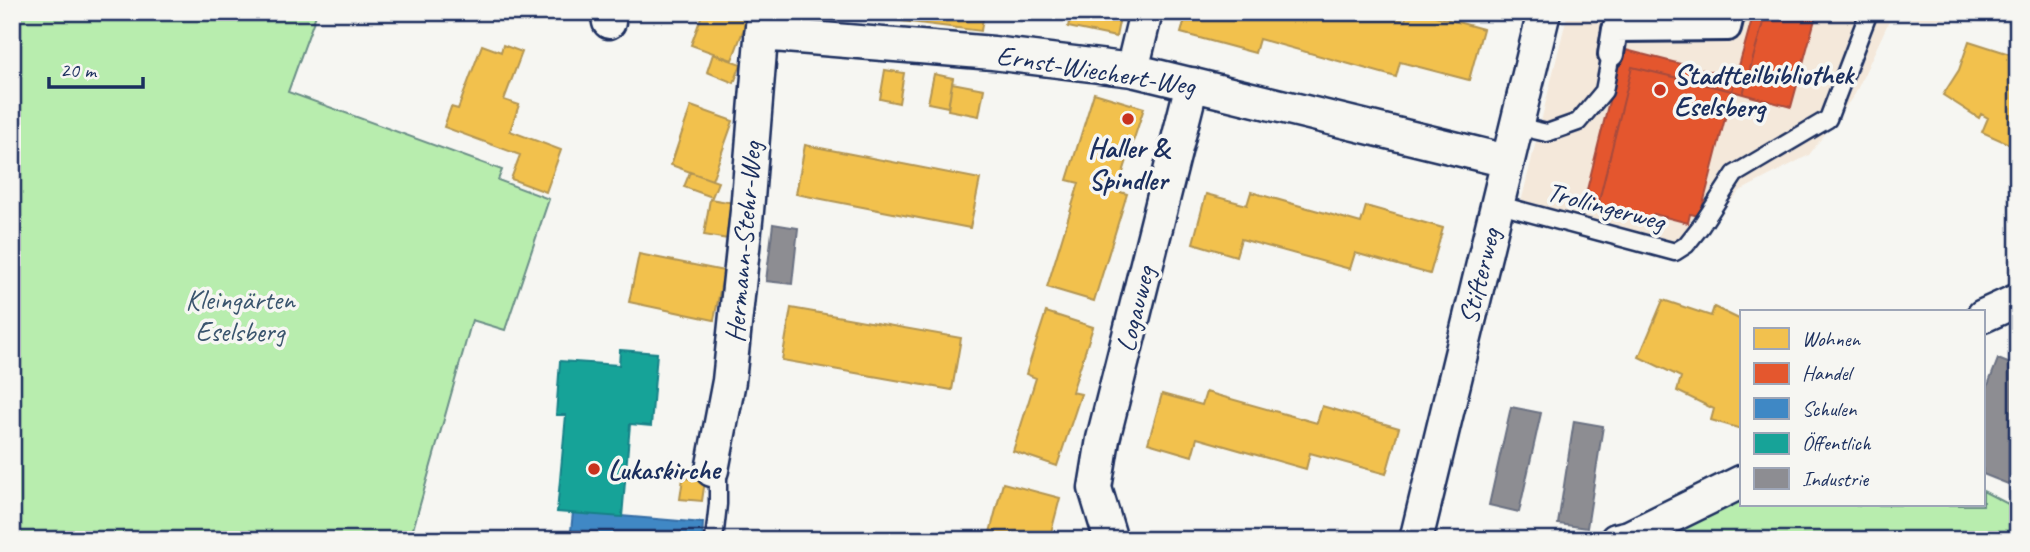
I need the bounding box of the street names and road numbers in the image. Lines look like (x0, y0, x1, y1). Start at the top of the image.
street label: Ernst-Wiechert-Weg (994, 37, 1199, 103)
street label: Hermann-Stehr-Weg (717, 139, 769, 344)
street label: Trollingerweg (1543, 174, 1671, 239)
street label: Stifterweg (1450, 223, 1508, 328)
street label: Logauweg (1108, 261, 1163, 355)

